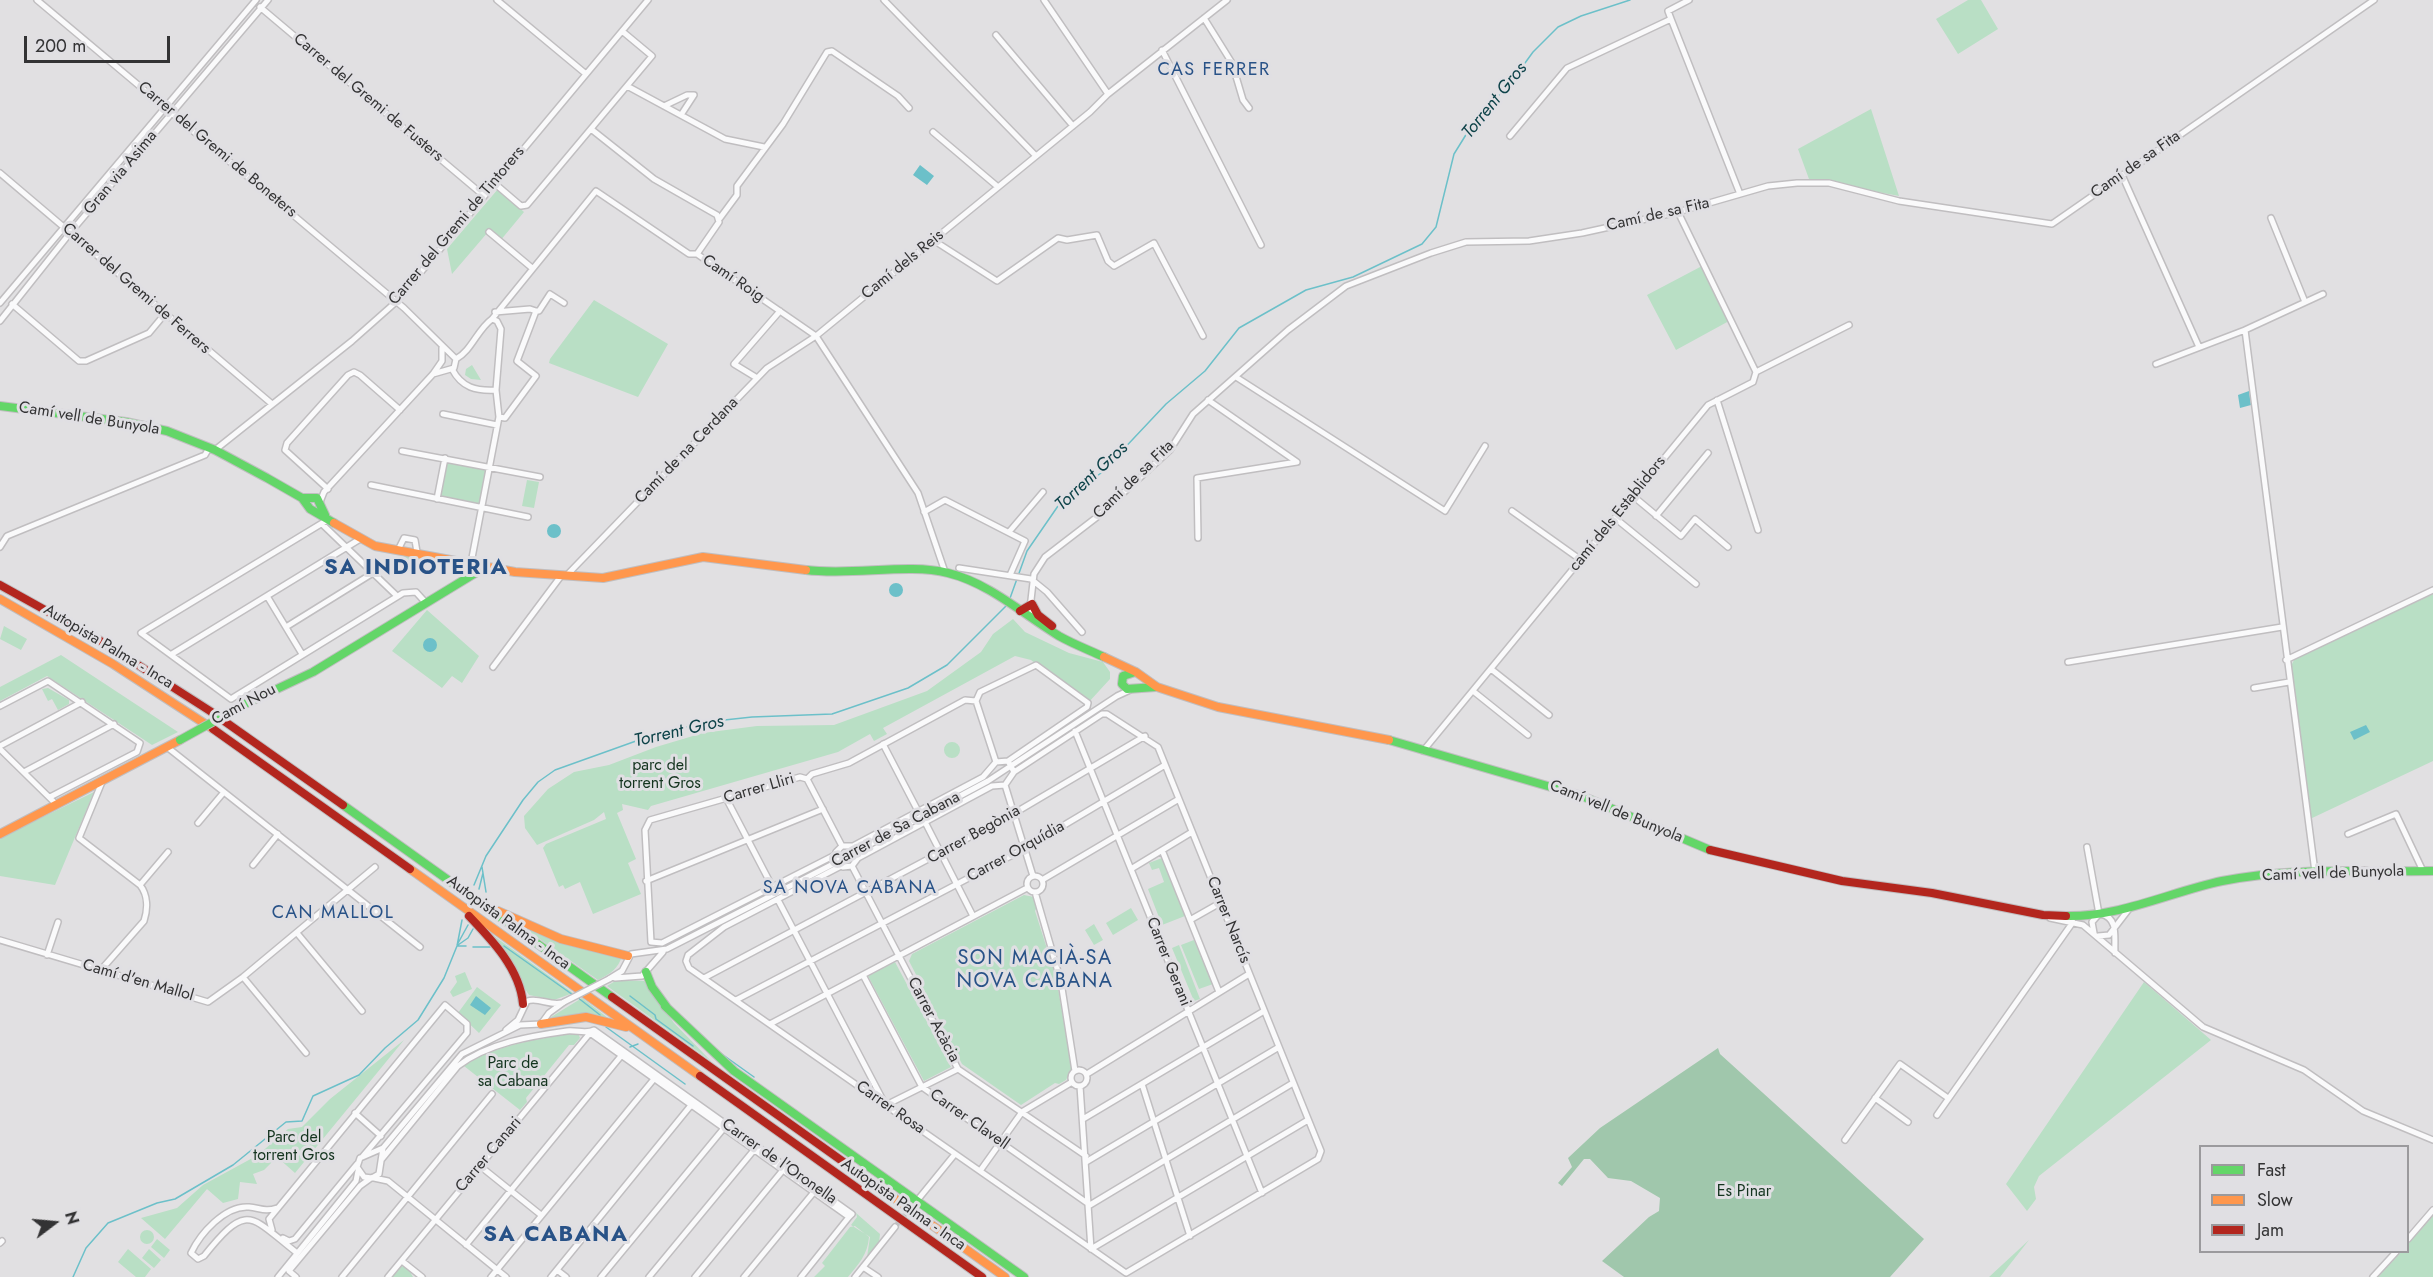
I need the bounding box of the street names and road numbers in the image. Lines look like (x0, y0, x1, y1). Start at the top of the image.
street label: Carrer del Gremi de Fusters (289, 30, 447, 166)
street label: Carrer del Gremi de Boneters (134, 78, 300, 222)
street label: Gran via Asima (80, 127, 162, 219)
street label: Camí de sa Fita (2088, 127, 2184, 203)
street label: Carrer del Gremi de Tintorers (385, 143, 529, 309)
street label: Camí de sa Fita (1605, 194, 1711, 236)
street label: Carrer del Gremi de Ferrers (58, 219, 214, 359)
street label: Camí dels Reis (858, 226, 948, 304)
street label: Camí Roig (698, 251, 768, 307)
street label: Camí de na Cerdana (631, 394, 743, 508)
street label: Camí vell de Bunyola (17, 398, 161, 440)
street label: Camí de sa Fita (1090, 437, 1178, 523)
street label: camí dels Establidors (1566, 453, 1670, 575)
street label: Autopista Palma - Inca (40, 601, 176, 693)
street label: Camí Nou (209, 680, 279, 730)
street label: Carrer Lliri (721, 770, 797, 808)
street label: Camí vell de Bunyola (1547, 776, 1685, 848)
street label: Carrer de Sa Cabana (828, 788, 964, 872)
street label: Carrer Begònia (924, 802, 1024, 868)
street label: Carrer Orquídia (964, 817, 1068, 887)
street label: Camí vell de Bunyola (2262, 862, 2404, 886)
street label: Autopista Palma - Inca (443, 872, 573, 974)
street label: Carrer Narcís (1202, 874, 1254, 966)
street label: Carrer Gerani (1141, 915, 1195, 1009)
street label: Camí d'en Mallol (80, 956, 196, 1006)
street label: Carrer Acàcia (903, 974, 963, 1066)
street label: Carrer Rosa (852, 1077, 928, 1139)
street label: Carrer Clavell (926, 1086, 1012, 1154)
street label: Carrer Canari (452, 1113, 526, 1197)
street label: Carrer de l'Oronella (718, 1115, 840, 1209)
street label: Autopista Palma - Inca (837, 1155, 969, 1255)

